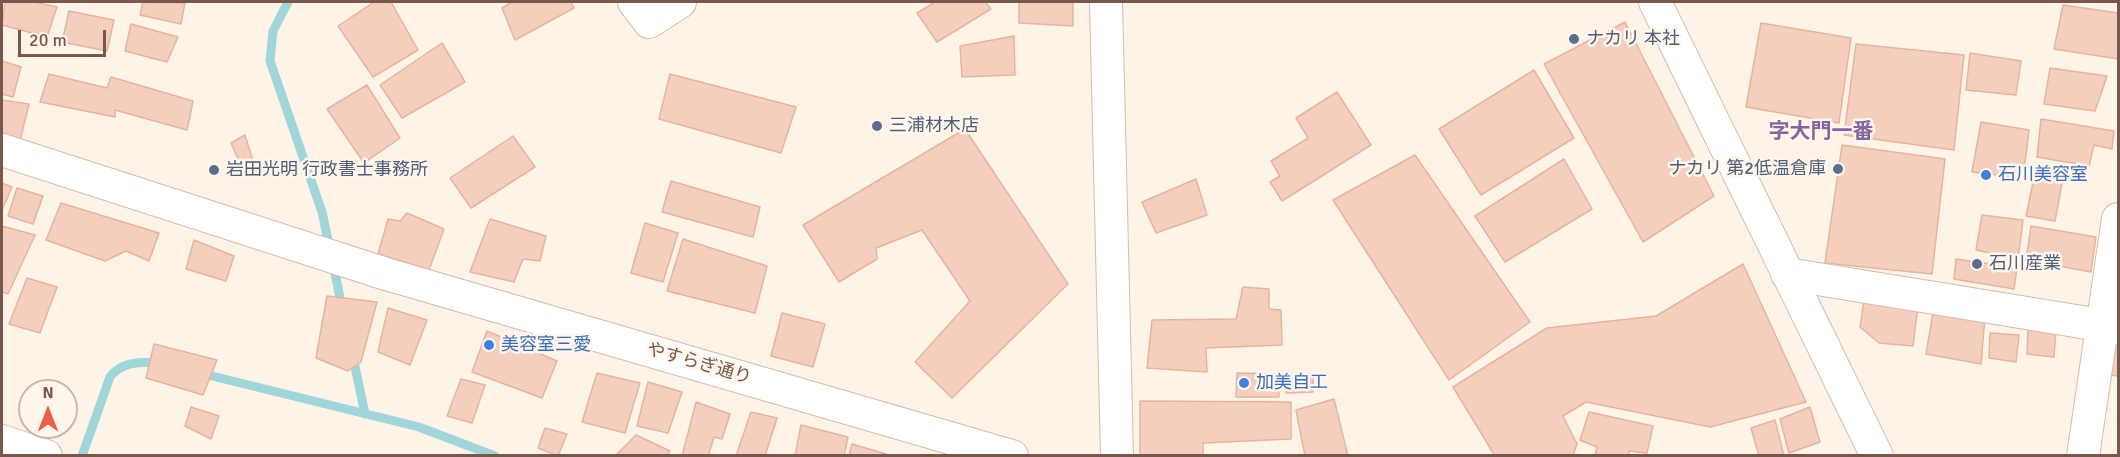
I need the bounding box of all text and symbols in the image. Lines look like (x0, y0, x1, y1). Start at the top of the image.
scale bar (21, 18, 110, 56)
place label: ナカリ 本社 (1586, 28, 1680, 50)
text: 20 m (29, 29, 67, 51)
marker: ナカリ 本社 (1567, 32, 1581, 46)
place label: 三浦材木店 (889, 115, 979, 137)
marker: 三浦材木店 (870, 119, 884, 133)
district label: 字大門一番 (1769, 119, 1873, 145)
place label: ナカリ 第2低温倉庫 (1668, 158, 1826, 180)
place label: 岩田光明 行政書士事務所 (226, 159, 428, 181)
marker: ナカリ 第2低温倉庫 (1831, 162, 1845, 176)
marker: 岩田光明 行政書士事務所 (207, 163, 221, 177)
place label: 石川美容室 (1998, 164, 2088, 186)
marker: 石川美容室 (1979, 168, 1993, 182)
place label: 石川産業 (1989, 253, 2061, 275)
marker: 石川産業 (1970, 257, 1984, 271)
place label: 美容室三愛 (501, 334, 591, 356)
marker: 美容室三愛 (482, 338, 496, 352)
street label: やすらぎ通り (644, 339, 754, 389)
place label: 加美自工 (1256, 372, 1328, 394)
marker: 加美自工 (1237, 376, 1251, 390)
north arrow (18, 379, 78, 439)
text: N (42, 383, 54, 403)

